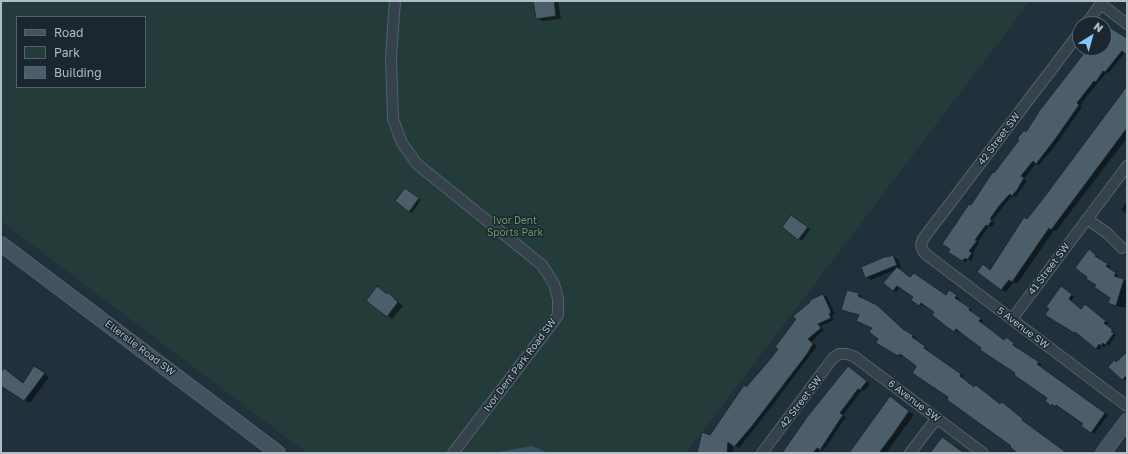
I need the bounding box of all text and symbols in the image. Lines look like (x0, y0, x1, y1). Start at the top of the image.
legend (16, 16, 146, 88)
north arrow (1072, 16, 1112, 56)
text: N (1092, 19, 1106, 35)
text: Road (54, 25, 83, 40)
text: Park (54, 45, 80, 60)
text: Building (54, 65, 102, 80)
street label: 42 Street SW (975, 110, 1023, 168)
park label: Ivor Dent Sports Park (487, 215, 543, 238)
street label: 41 Street SW (1026, 241, 1072, 297)
street label: 5 Avenue SW (995, 305, 1051, 351)
street label: Ivor Dent Park Road SW (481, 316, 559, 414)
street label: Ellerslie Road SW (103, 318, 177, 378)
street label: 42 Street SW (777, 373, 825, 431)
street label: 6 Avenue SW (886, 377, 942, 425)

